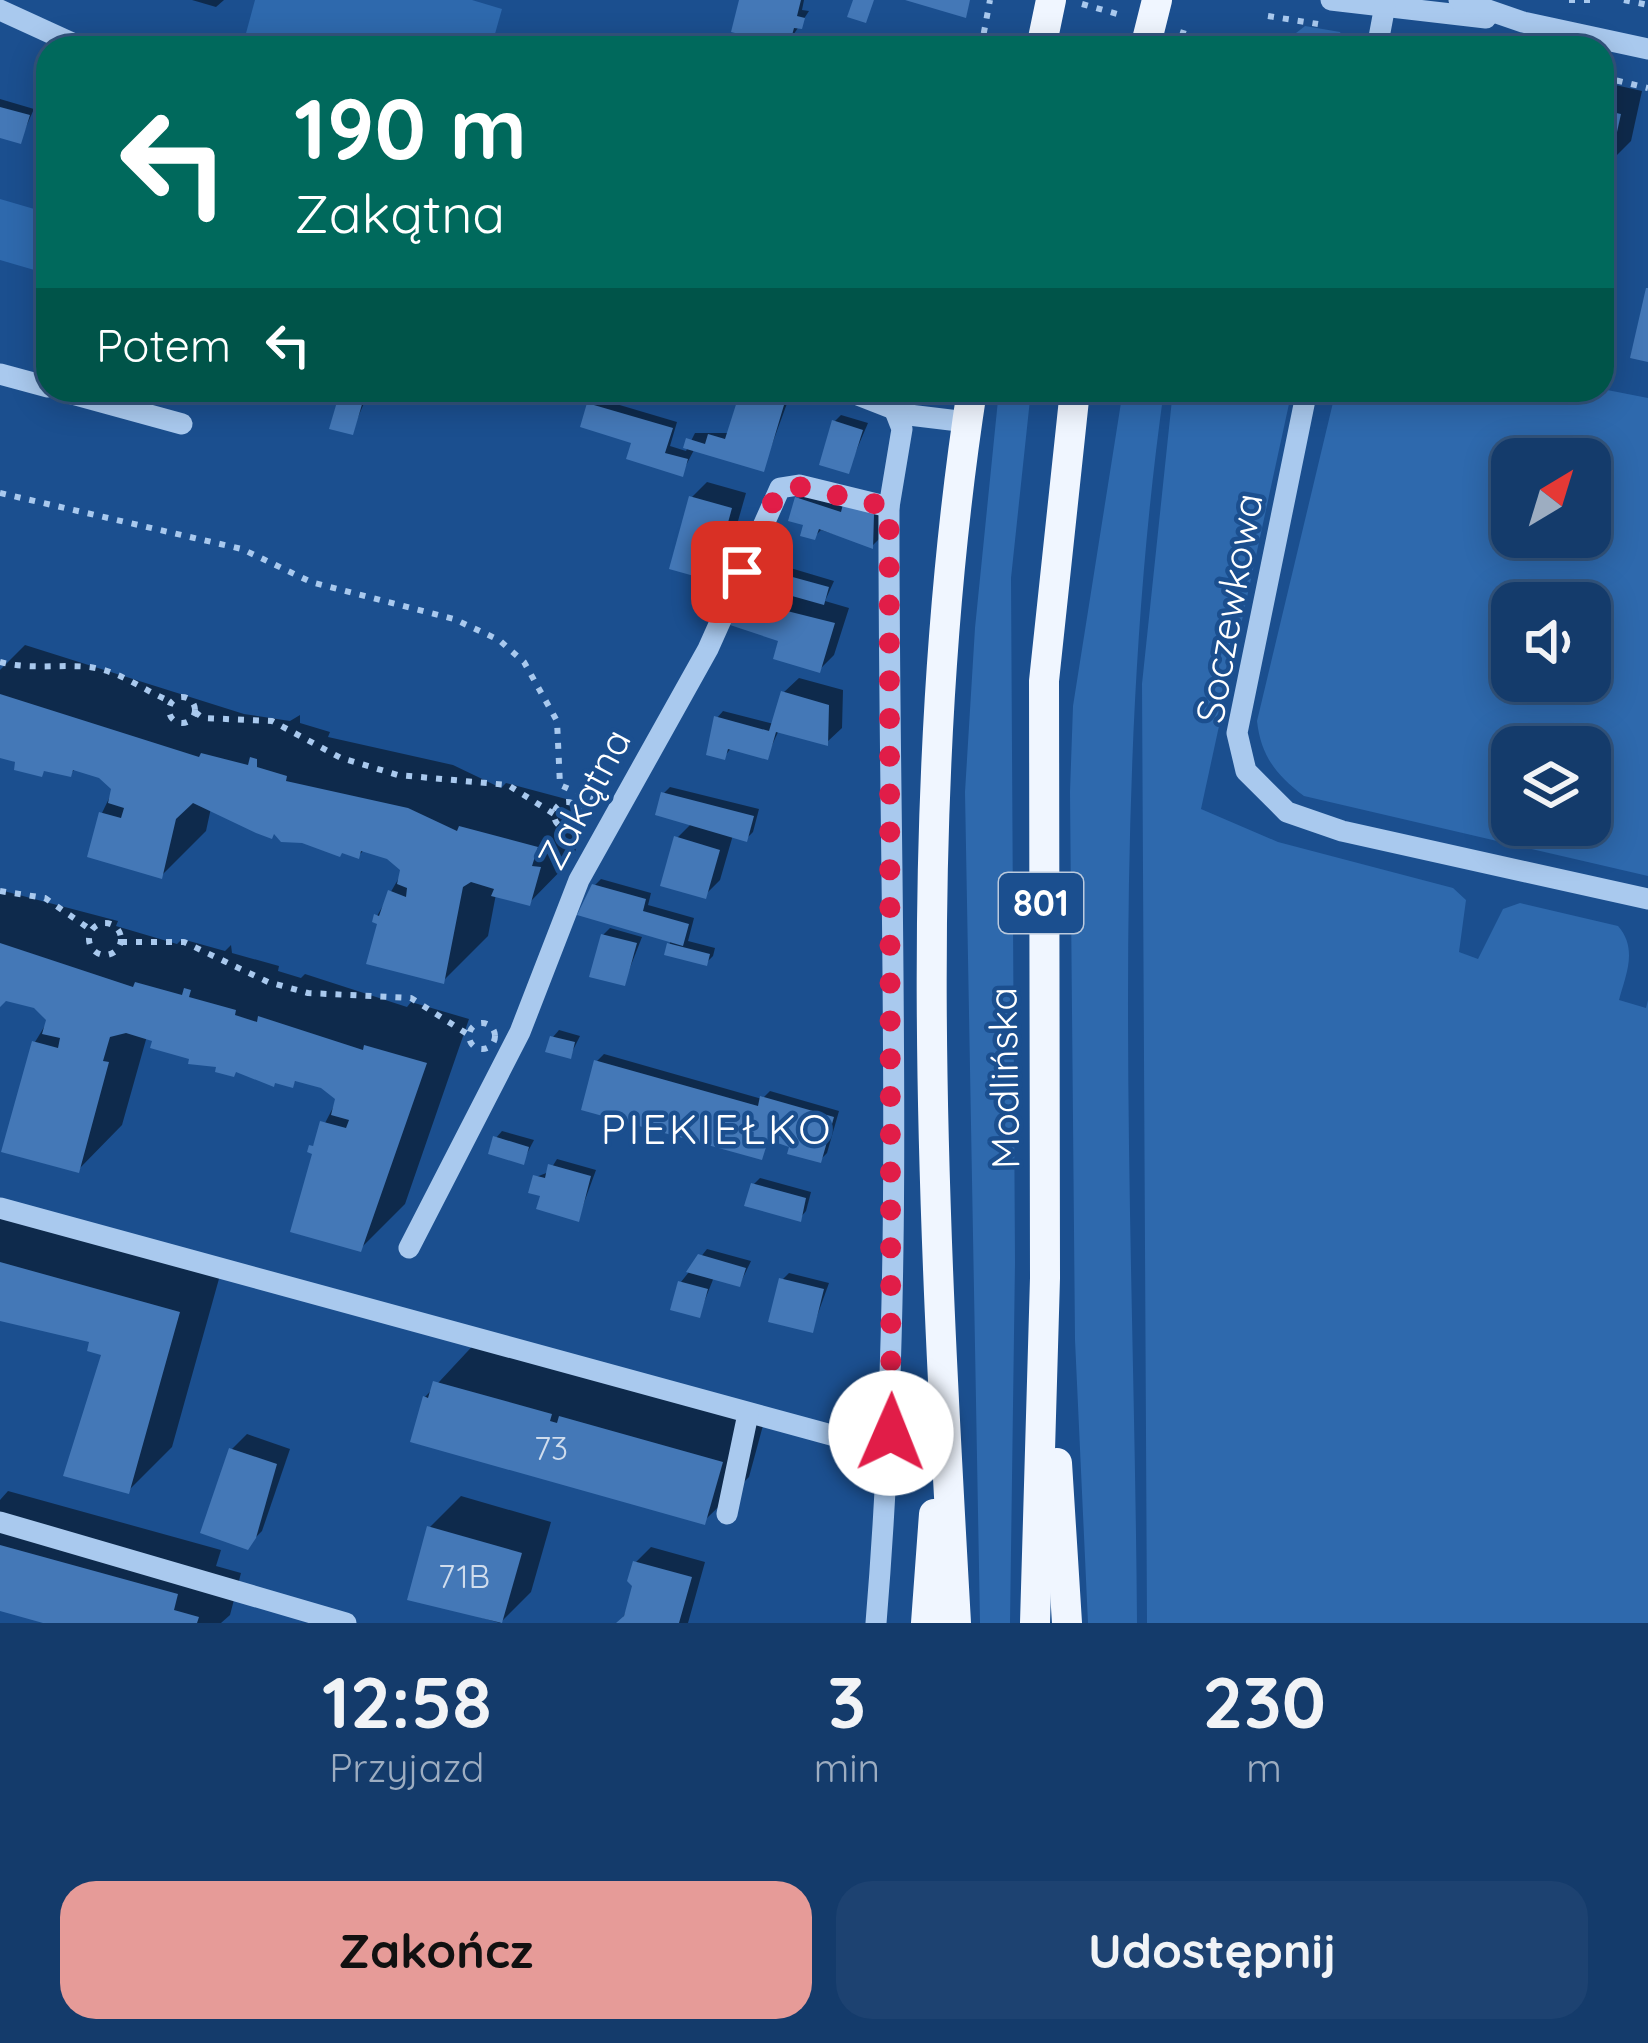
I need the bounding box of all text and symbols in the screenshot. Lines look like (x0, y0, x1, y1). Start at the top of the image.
text: 190 m (294, 75, 527, 180)
icon: left (96, 84, 252, 240)
text: Zakątna (294, 179, 505, 247)
icon: left (255, 312, 321, 378)
text: Potem (96, 317, 231, 373)
north arrow (1491, 438, 1611, 558)
map controls (1491, 438, 1611, 846)
street label: Soczewkowa (1184, 489, 1273, 726)
pin (691, 521, 793, 623)
icon: arrive (709, 539, 775, 605)
button: sound (1491, 582, 1611, 702)
street label: Zakątna (526, 720, 641, 878)
button: layers (1491, 726, 1611, 846)
road number: 801 (999, 873, 1083, 933)
street label: Modlińska (977, 987, 1030, 1169)
district label: PIEKIEŁKO (601, 1102, 833, 1155)
position arrow (828, 1370, 954, 1496)
house number: 73 (534, 1427, 568, 1468)
house number: 71B (438, 1555, 490, 1596)
text: 12:58 (322, 1656, 492, 1746)
text: 3 (828, 1656, 866, 1746)
text: 230 (1202, 1656, 1326, 1746)
text: Przyjazd (329, 1743, 484, 1792)
text: min (814, 1743, 880, 1792)
text: m (1246, 1743, 1282, 1792)
button: Zakończ (60, 1881, 812, 2019)
button: Udostępnij (836, 1881, 1588, 2019)

